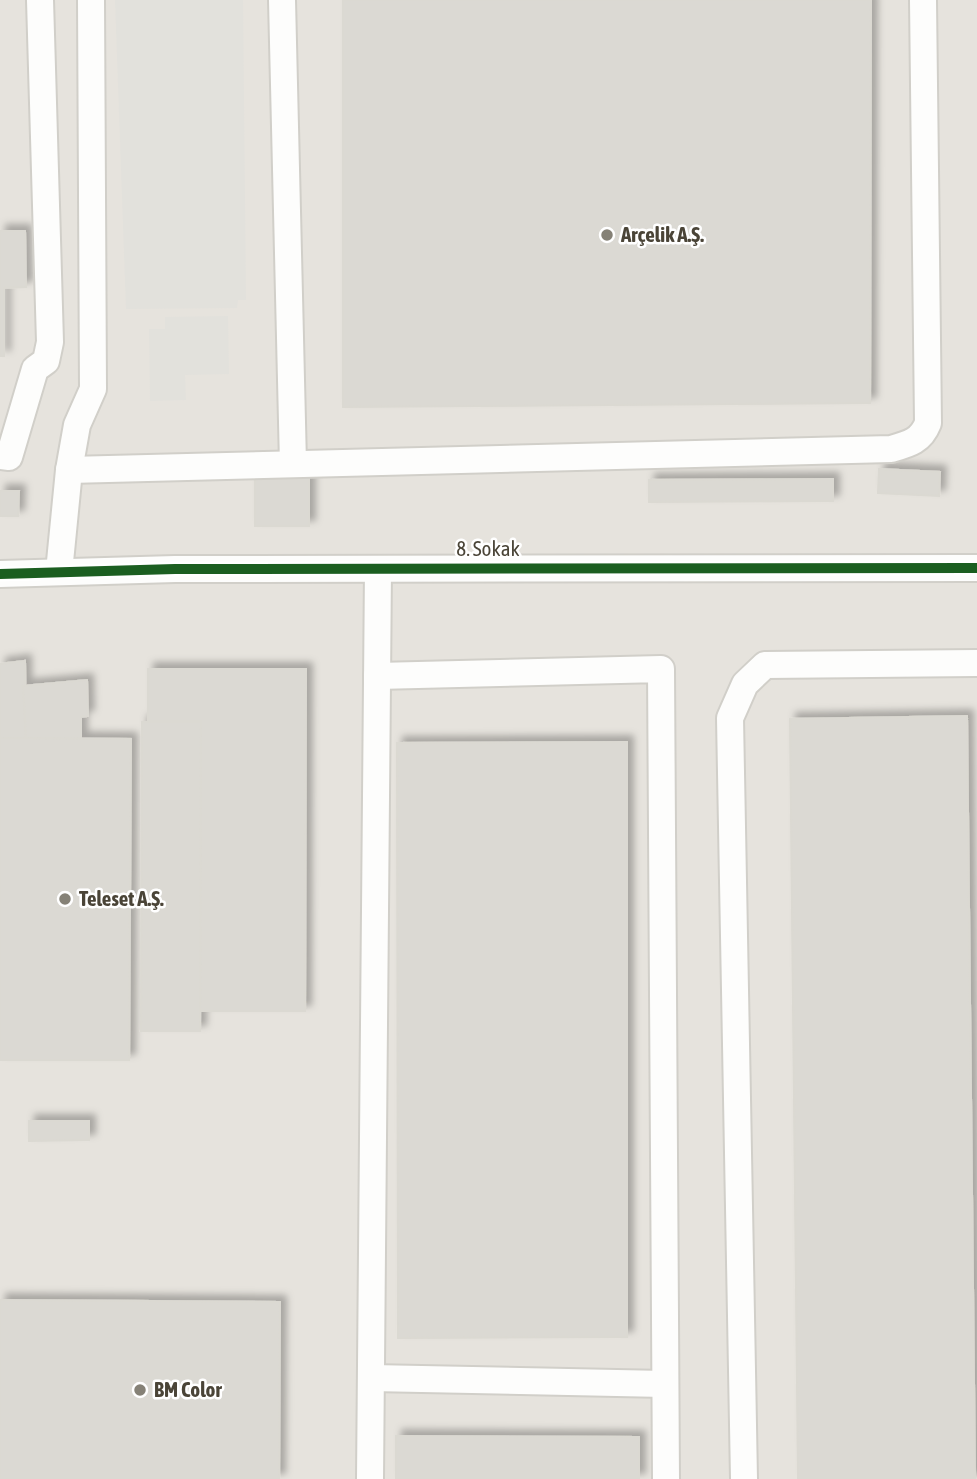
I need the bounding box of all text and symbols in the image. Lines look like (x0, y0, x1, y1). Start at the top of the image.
place label: Arçelik A.Ş. (620, 222, 704, 246)
marker: Arçelik A.Ş. (599, 227, 615, 243)
street label: 8. Sokak (456, 536, 520, 560)
place label: Teleset A.Ş. (79, 886, 164, 910)
marker: Teleset A.Ş. (57, 891, 73, 907)
place label: BM Color (154, 1377, 222, 1401)
marker: BM Color (132, 1382, 148, 1398)

